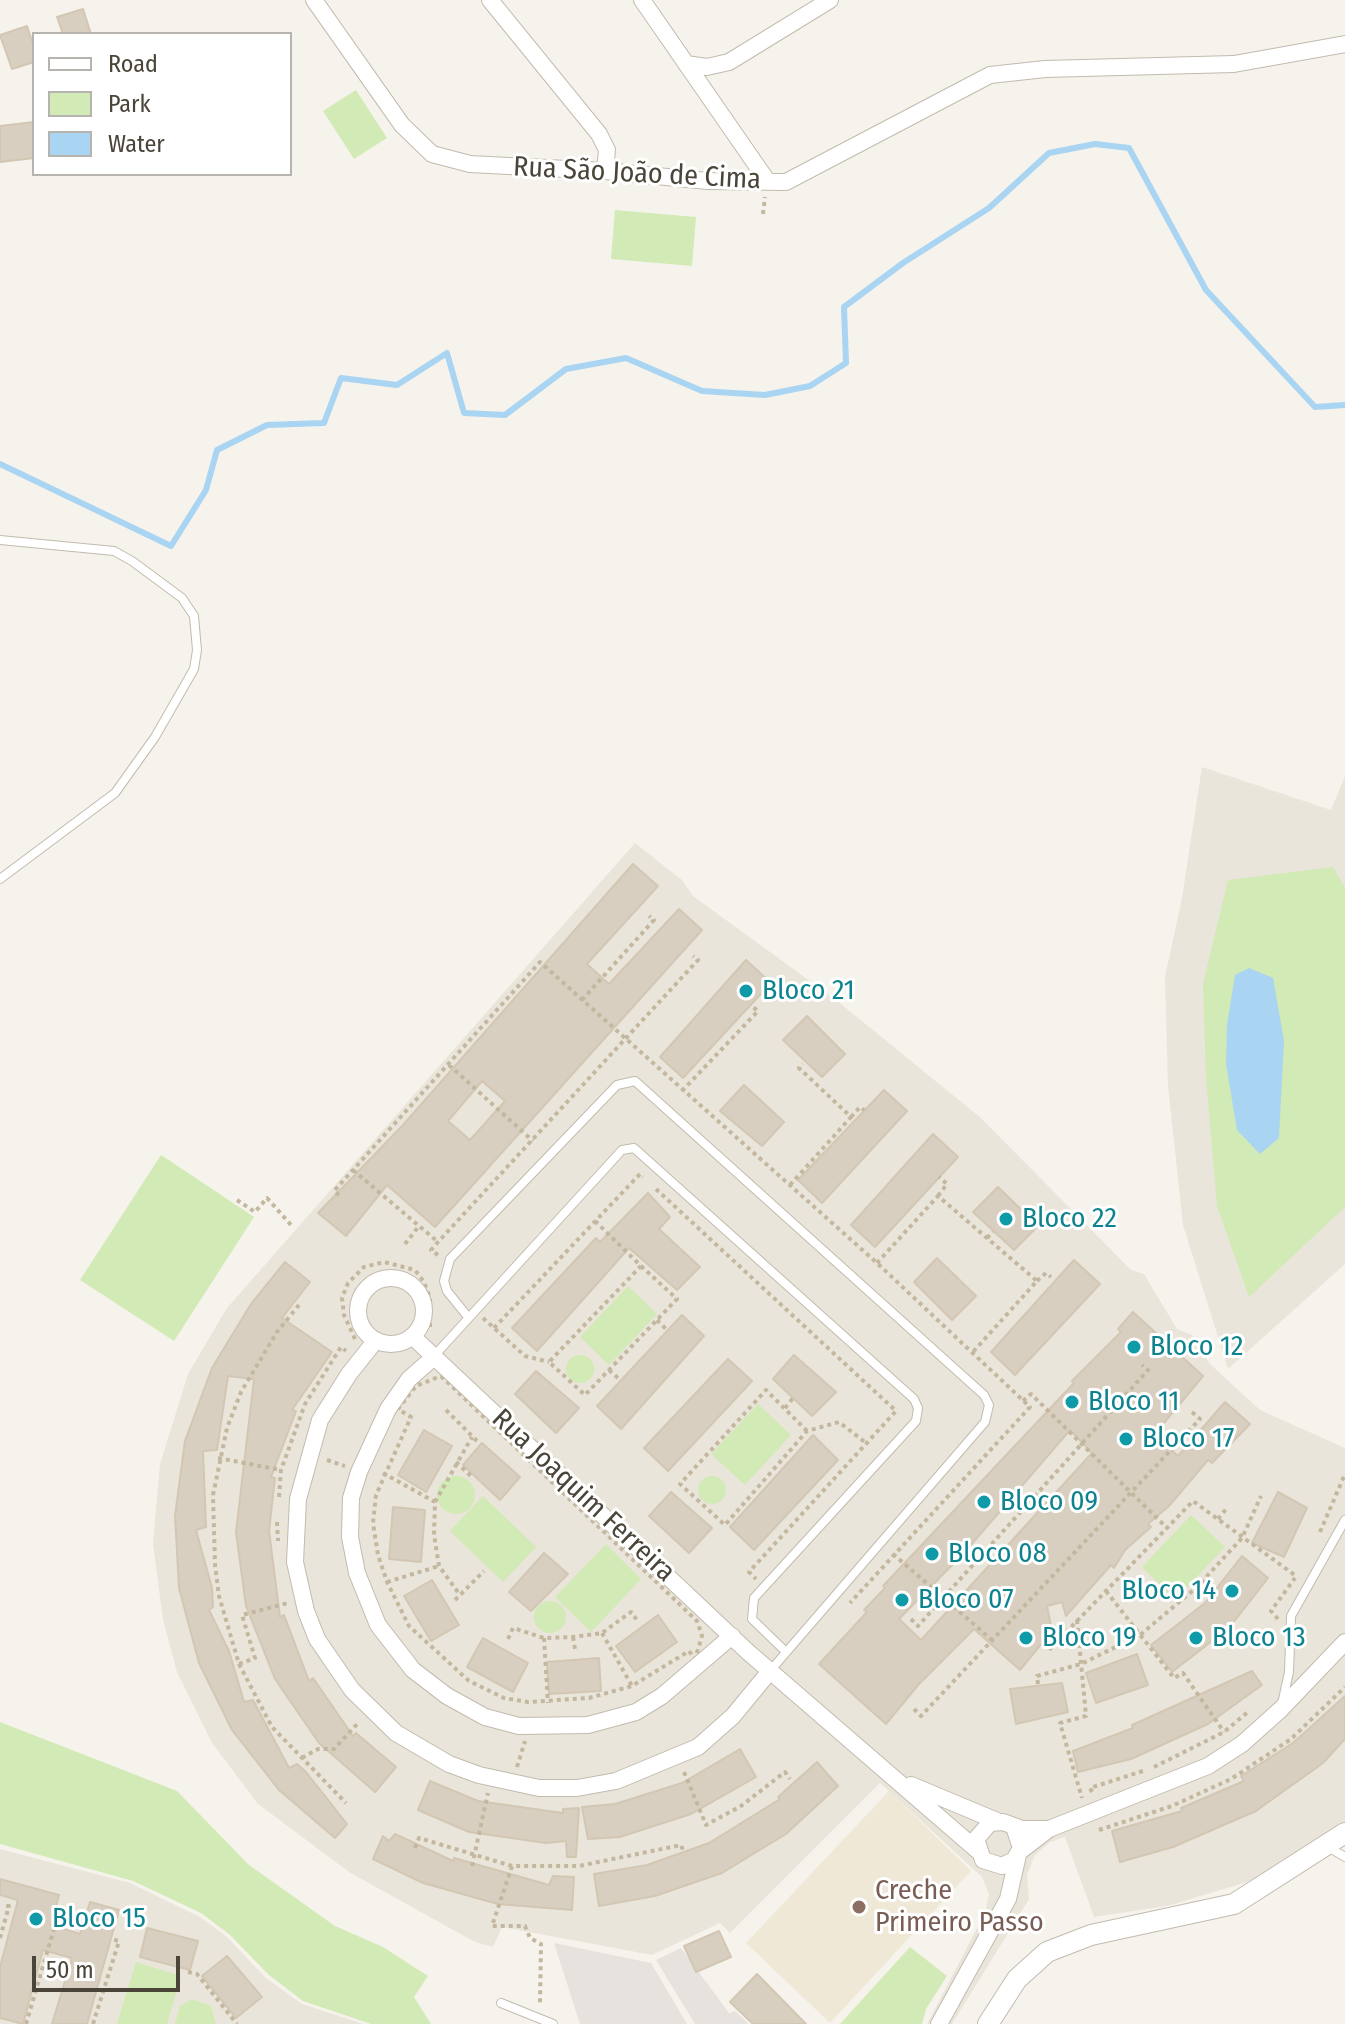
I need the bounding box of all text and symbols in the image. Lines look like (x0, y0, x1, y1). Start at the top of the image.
legend (32, 32, 292, 176)
text: Road (108, 50, 158, 78)
text: Park (108, 90, 151, 118)
text: Water (108, 130, 165, 158)
street label: Rua São João de Cima (512, 151, 762, 197)
place label: Bloco 21 (762, 974, 855, 1008)
marker: Bloco 21 (737, 982, 755, 1000)
place label: Bloco 22 (1022, 1202, 1117, 1236)
marker: Bloco 22 (997, 1210, 1015, 1228)
place label: Bloco 12 (1150, 1330, 1243, 1364)
marker: Bloco 12 (1125, 1338, 1143, 1356)
place label: Bloco 11 (1088, 1385, 1180, 1419)
marker: Bloco 11 (1063, 1393, 1081, 1411)
street label: Rua Joaquim Ferreira (484, 1402, 682, 1590)
place label: Bloco 17 (1142, 1422, 1234, 1456)
marker: Bloco 17 (1117, 1430, 1135, 1448)
place label: Bloco 09 (1000, 1485, 1098, 1519)
marker: Bloco 09 (975, 1493, 993, 1511)
place label: Bloco 08 (948, 1537, 1047, 1571)
marker: Bloco 08 (923, 1545, 941, 1563)
place label: Bloco 14 (1121, 1574, 1216, 1608)
marker: Bloco 14 (1223, 1582, 1241, 1600)
place label: Bloco 07 (918, 1583, 1013, 1617)
marker: Bloco 07 (893, 1591, 911, 1609)
place label: Bloco 19 (1042, 1621, 1137, 1655)
place label: Bloco 13 (1212, 1621, 1306, 1655)
marker: Bloco 19 (1017, 1629, 1035, 1647)
marker: Bloco 13 (1187, 1629, 1205, 1647)
place label: Creche Primeiro Passo (875, 1874, 1044, 1940)
marker: Creche Primeiro Passo (850, 1898, 868, 1916)
place label: Bloco 15 (52, 1902, 146, 1936)
marker: Bloco 15 (27, 1910, 45, 1928)
scale bar (36, 1940, 184, 1990)
text: 50 m (46, 1956, 94, 1984)

